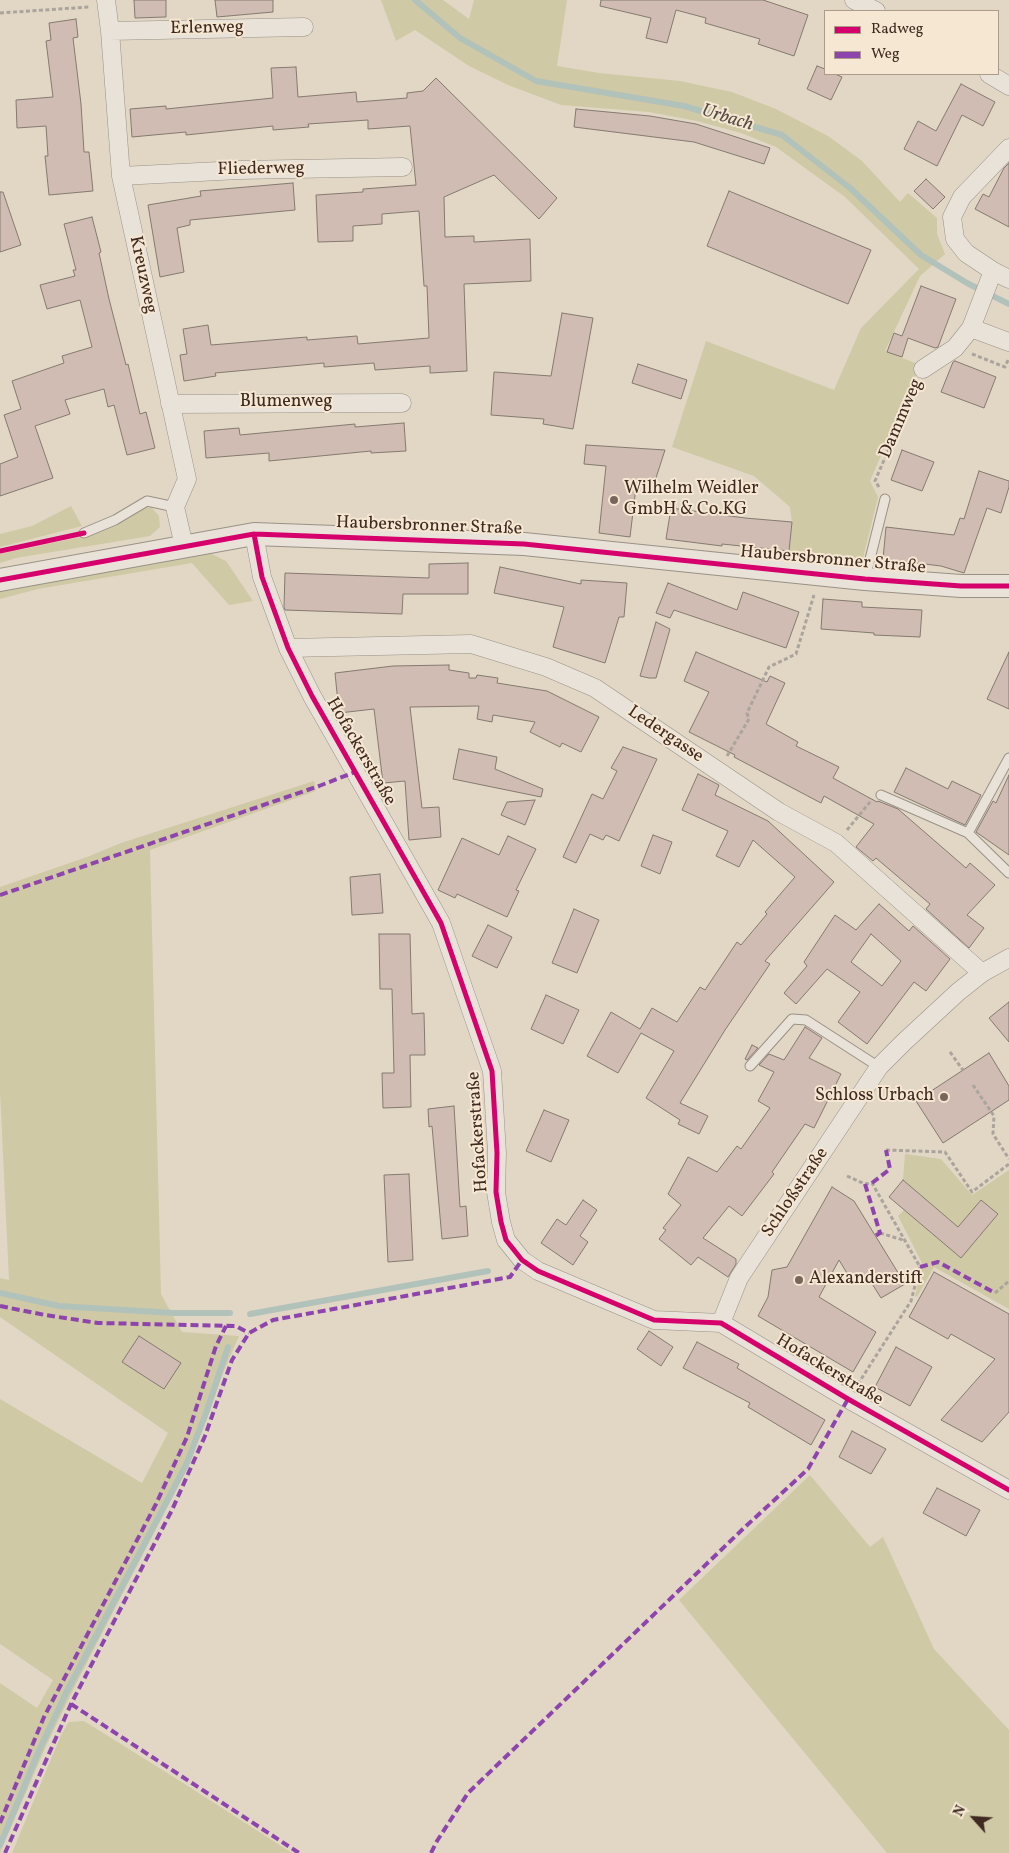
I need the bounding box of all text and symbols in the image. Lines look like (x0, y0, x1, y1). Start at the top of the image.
legend (824, 10, 999, 75)
street label: Erlenweg (170, 18, 244, 40)
text: Radweg (871, 19, 923, 40)
text: Weg (871, 44, 900, 65)
water label: Urbach (698, 100, 756, 138)
street label: Fliederweg (217, 158, 305, 182)
street label: Kreuzweg (123, 234, 161, 316)
street label: Dammweg (876, 376, 928, 462)
street label: Blumenweg (240, 392, 332, 414)
place label: Wilhelm Weidler GmbH & Co.KG (624, 479, 759, 522)
marker: Wilhelm Weidler GmbH & Co.KG (608, 494, 620, 506)
street label: Haubersbronner Straße (335, 513, 523, 541)
street label: Haubersbronner Straße (739, 542, 927, 580)
street label: Hofackerstraße (320, 694, 400, 810)
street label: Ledergasse (623, 702, 707, 768)
street label: Hofackerstraße (464, 1071, 494, 1193)
place label: Schloss Urbach (815, 1086, 934, 1108)
marker: Schloss Urbach (938, 1091, 950, 1103)
street label: Schloßstraße (758, 1144, 834, 1242)
place label: Alexanderstift (809, 1269, 923, 1291)
marker: Alexanderstift (793, 1274, 805, 1286)
street label: Hofackerstraße (771, 1331, 887, 1411)
north arrow (949, 1793, 999, 1843)
text: N (949, 1802, 971, 1820)

